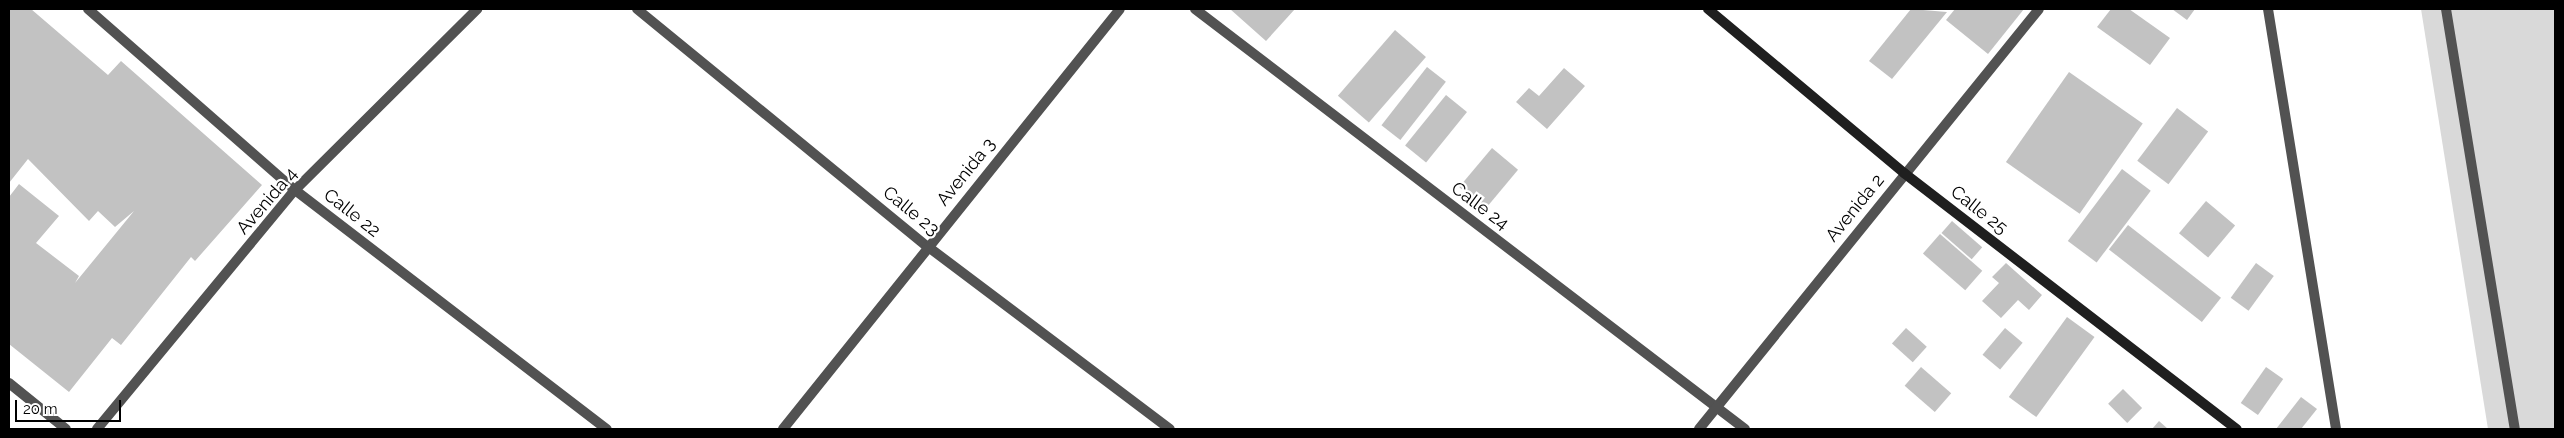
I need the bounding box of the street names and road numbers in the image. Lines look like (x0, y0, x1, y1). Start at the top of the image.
street label: Avenida 3 (932, 134, 1000, 210)
street label: Avenida 4 (232, 163, 302, 239)
street label: Avenida 2 (1821, 170, 1889, 246)
street label: Calle 24 (1447, 177, 1513, 235)
street label: Calle 25 (1946, 181, 2012, 239)
street label: Calle 23 (879, 182, 943, 240)
street label: Calle 22 (319, 184, 385, 242)

